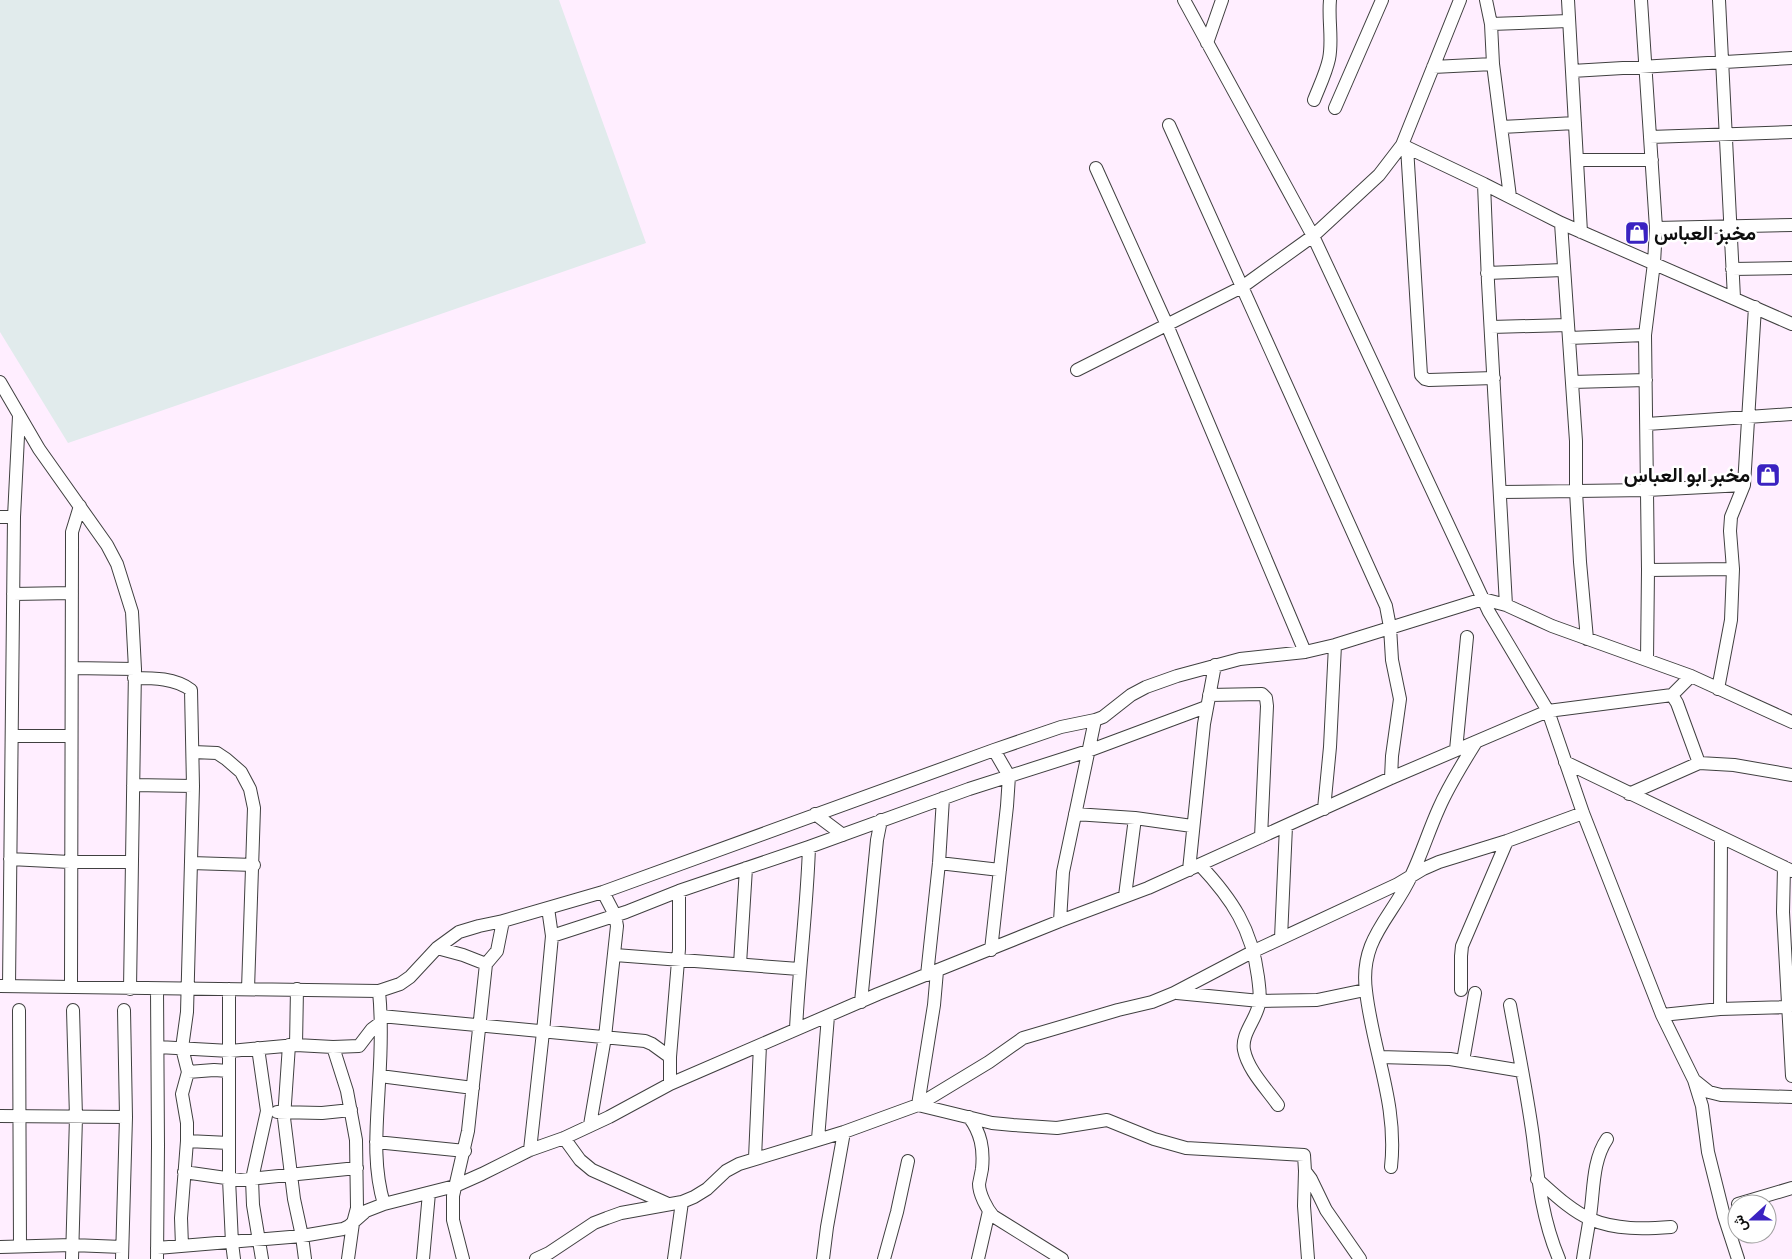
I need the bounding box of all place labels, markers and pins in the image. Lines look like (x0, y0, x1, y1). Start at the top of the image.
shop icon: مخبز العباس (1624, 220, 1650, 246)
place label: مخبز العباس (1654, 221, 1756, 246)
shop icon: مخبر ابو العباس (1755, 462, 1781, 488)
place label: مخبر ابو العباس (1624, 463, 1750, 488)

